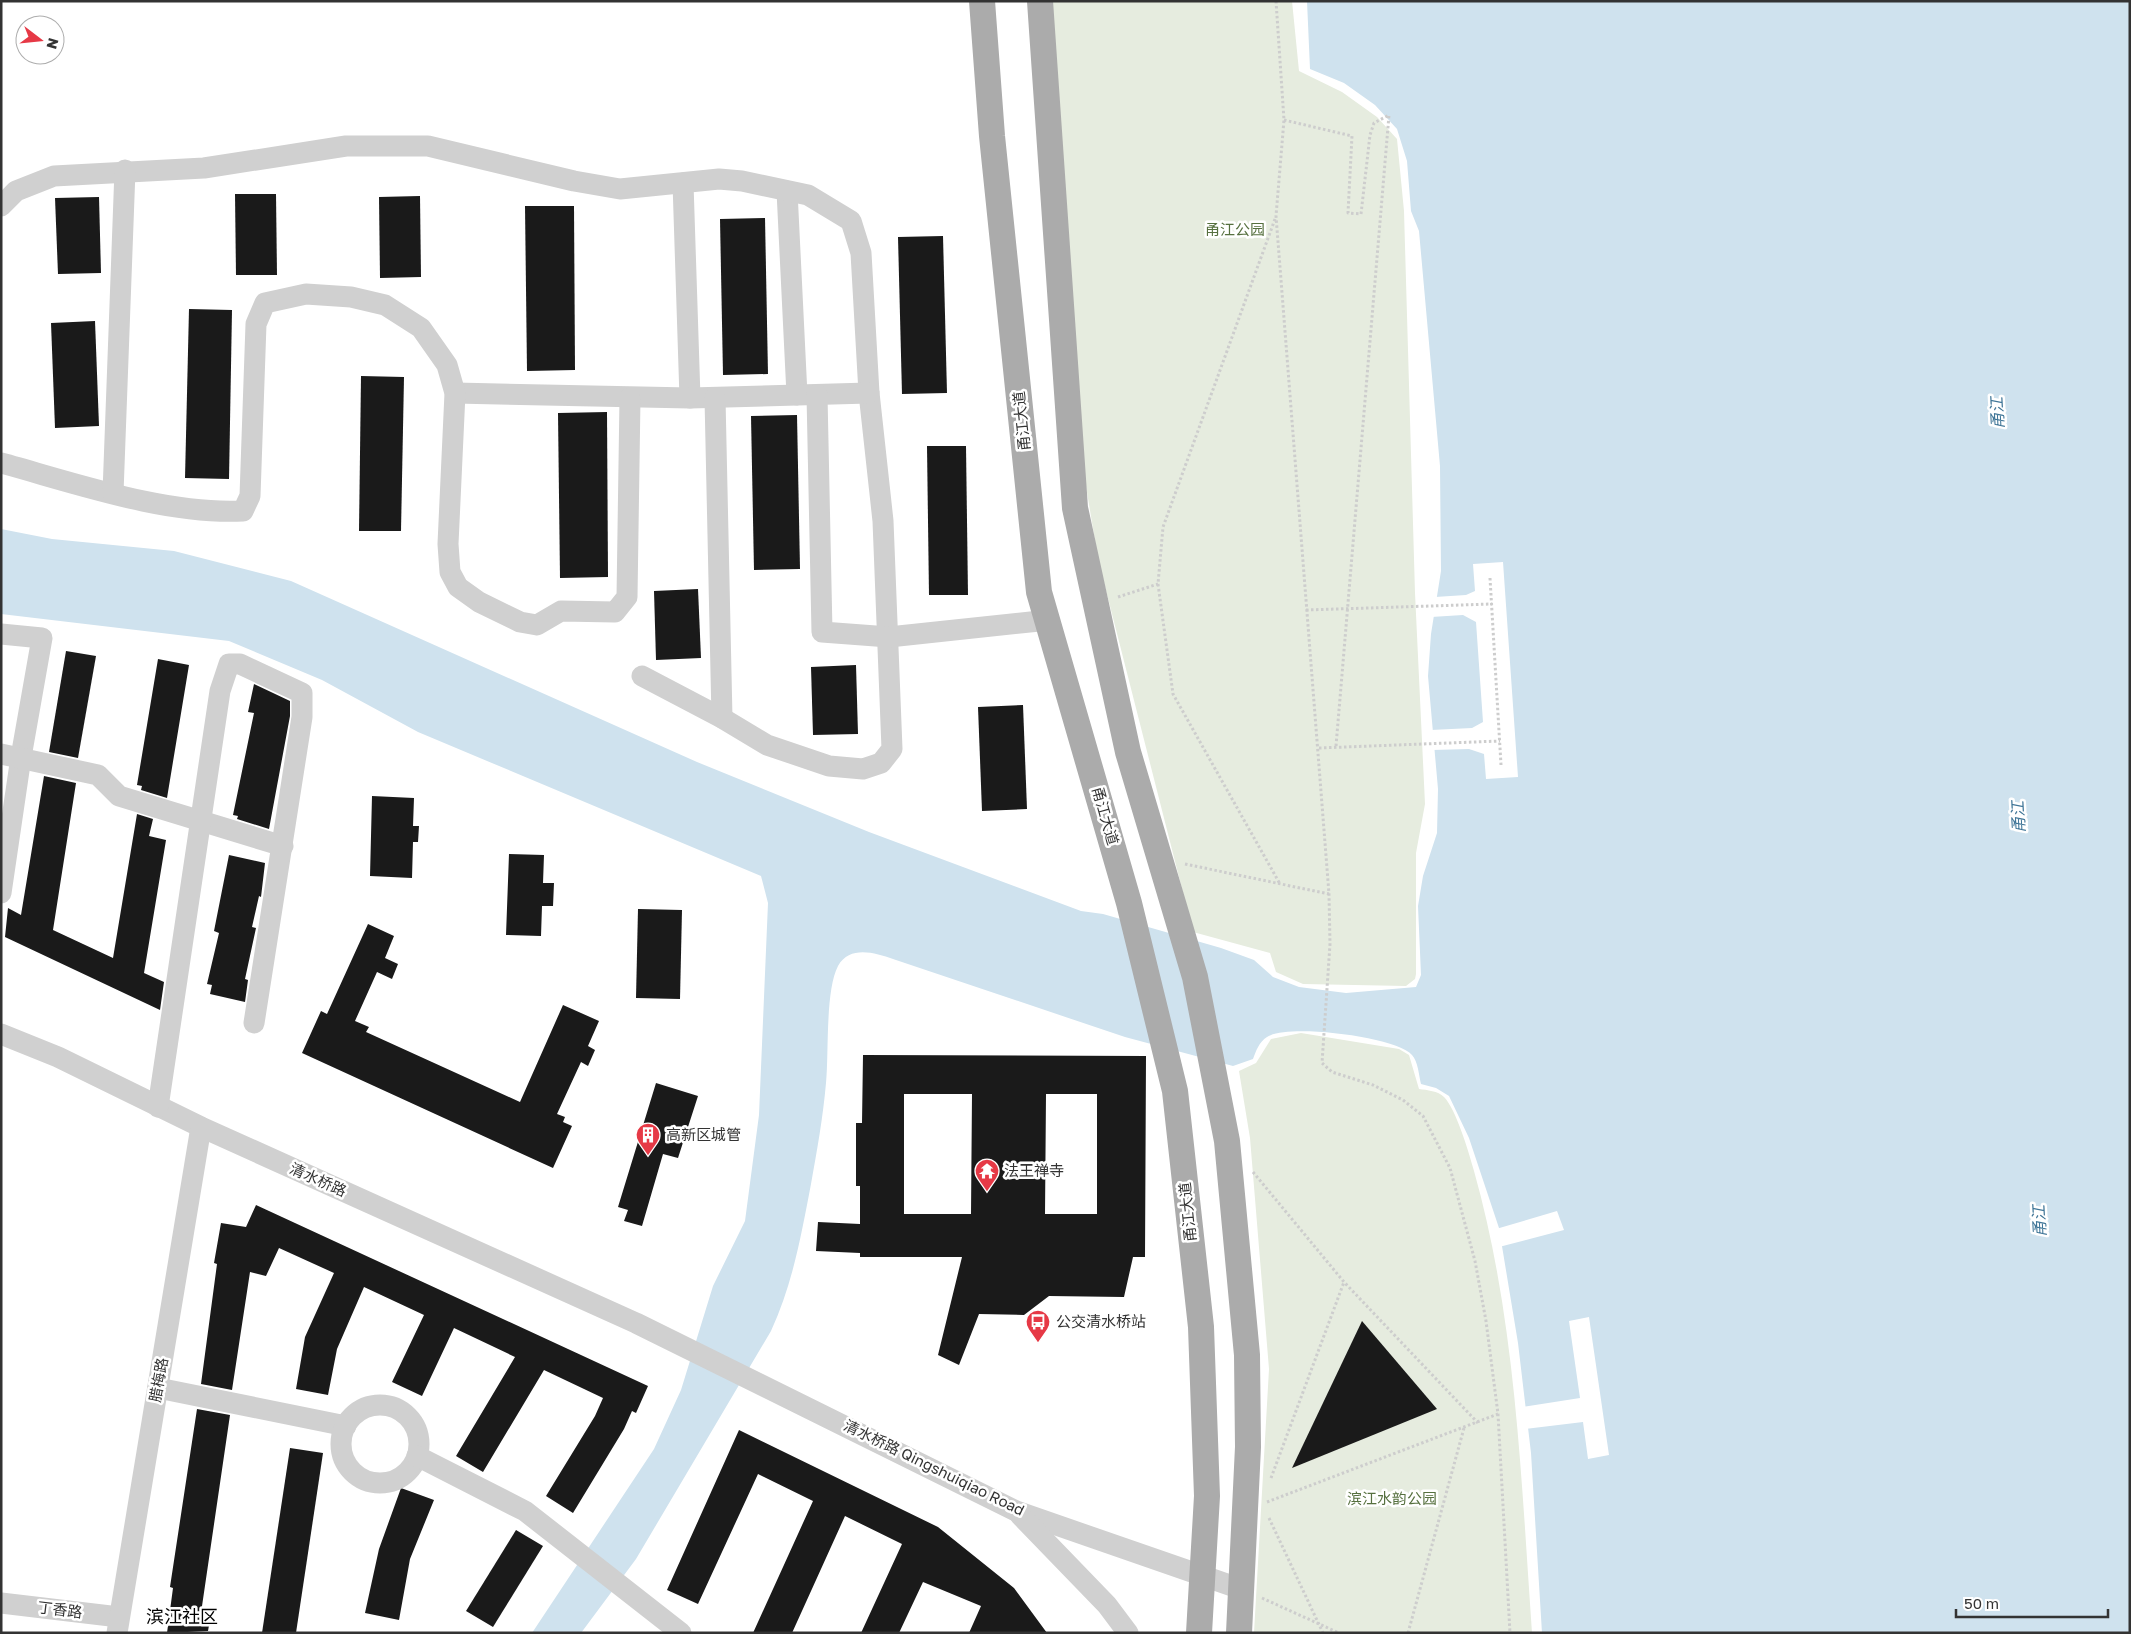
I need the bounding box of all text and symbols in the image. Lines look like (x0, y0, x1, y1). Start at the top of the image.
north arrow (15, 15, 65, 65)
text: N (43, 36, 63, 51)
park label: 甬江公园 (1205, 220, 1265, 238)
street label: 甬江大道 (1009, 390, 1033, 452)
water label: 甬江 (1986, 395, 2008, 430)
street label: 甬江大道 (1089, 784, 1123, 847)
water label: 甬江 (2007, 799, 2029, 834)
building icon: 高新区城管 (635, 1122, 661, 1156)
place label: 高新区城管 (666, 1125, 741, 1143)
temple icon: 法王禅寺 (974, 1158, 1000, 1192)
street label: 清水桥路 (287, 1159, 349, 1200)
place label: 法王禅寺 (1004, 1161, 1064, 1179)
street label: 甬江大道 (1175, 1181, 1199, 1243)
water label: 甬江 (2028, 1203, 2050, 1238)
bus stop icon: 公交清水桥站 (1025, 1309, 1051, 1343)
place label: 公交清水桥站 (1056, 1312, 1146, 1330)
street label: 腊梅路 (145, 1356, 171, 1404)
street label: 清水桥路 Qingshuiqiao Road (841, 1415, 1028, 1519)
park label: 滨江水韵公园 (1347, 1489, 1437, 1507)
scale bar (1956, 1586, 2108, 1618)
text: 50 m (1964, 1594, 1999, 1612)
street label: 丁香路 (37, 1597, 84, 1621)
district label: 滨江社区 (146, 1605, 218, 1627)

